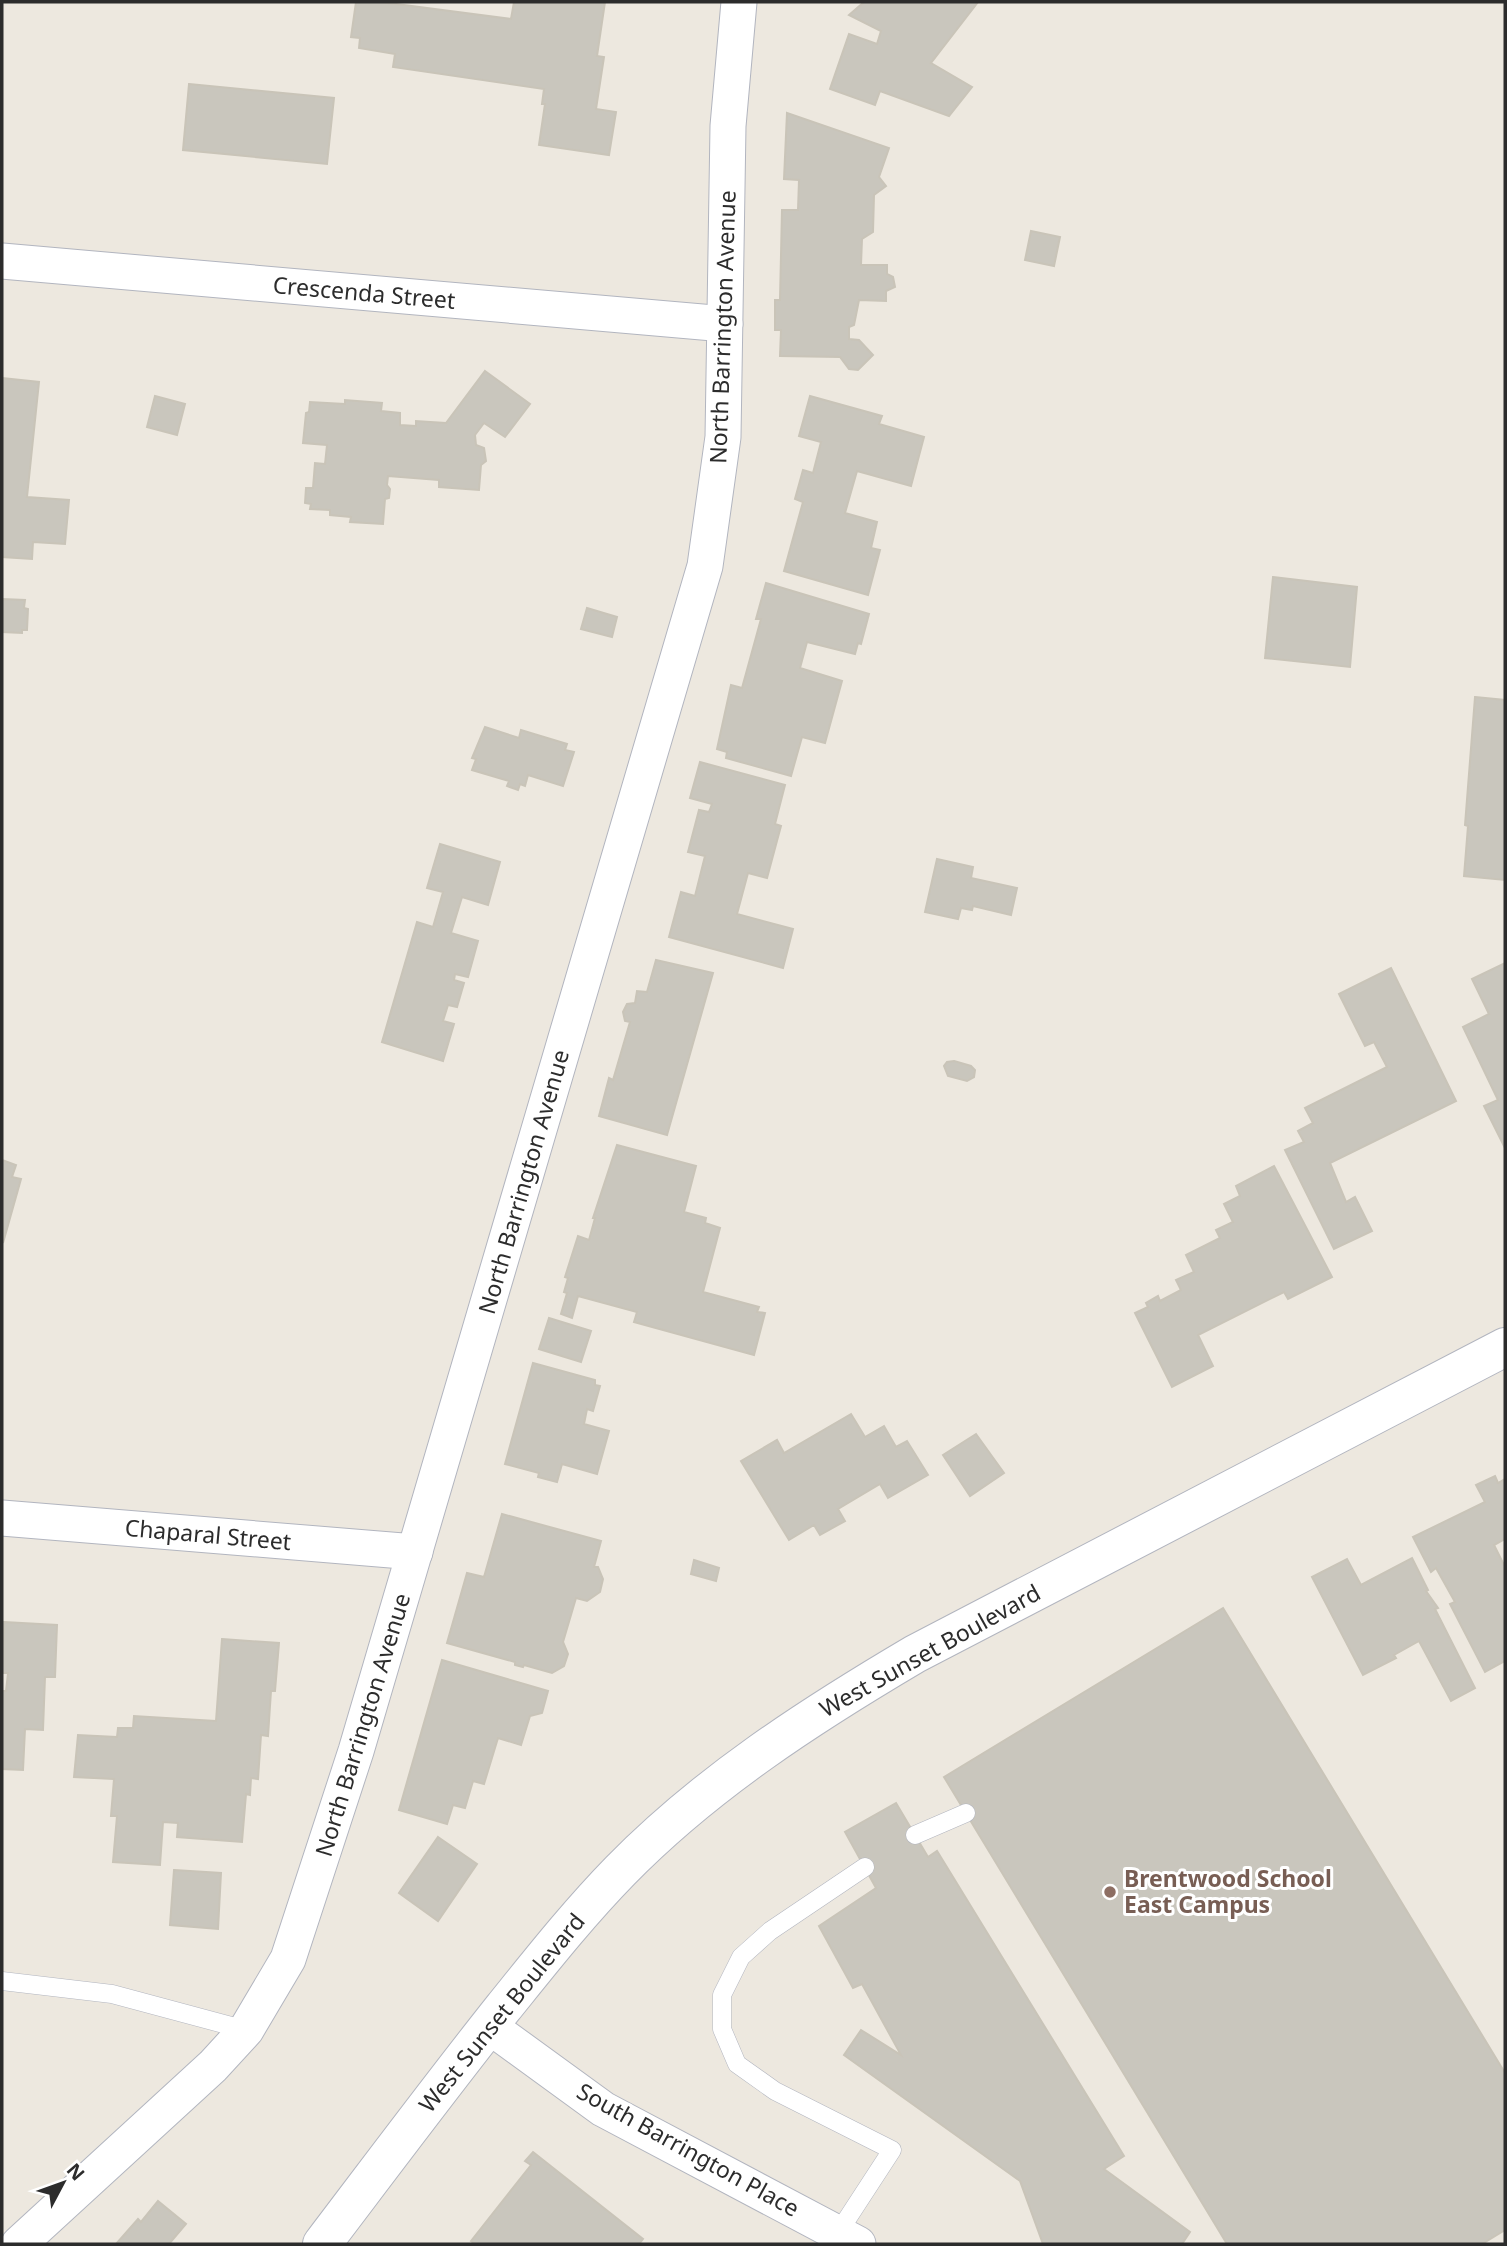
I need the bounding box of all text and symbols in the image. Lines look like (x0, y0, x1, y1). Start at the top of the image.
street label: North Barrington Avenue (701, 190, 743, 464)
street label: Crescenda Street (272, 268, 457, 316)
street label: North Barrington Avenue (470, 1046, 576, 1318)
street label: Chaparal Street (124, 1511, 293, 1557)
street label: West Sunset Boulevard (813, 1576, 1046, 1724)
street label: North Barrington Avenue (307, 1589, 417, 1860)
place label: Brentwood School East Campus (1124, 1862, 1332, 1920)
marker: Brentwood School East Campus (1102, 1884, 1118, 1900)
street label: West Sunset Boulevard (411, 1906, 592, 2119)
street label: South Barrington Place (572, 2075, 805, 2224)
north arrow (28, 2148, 98, 2218)
text: N (61, 2157, 91, 2186)

